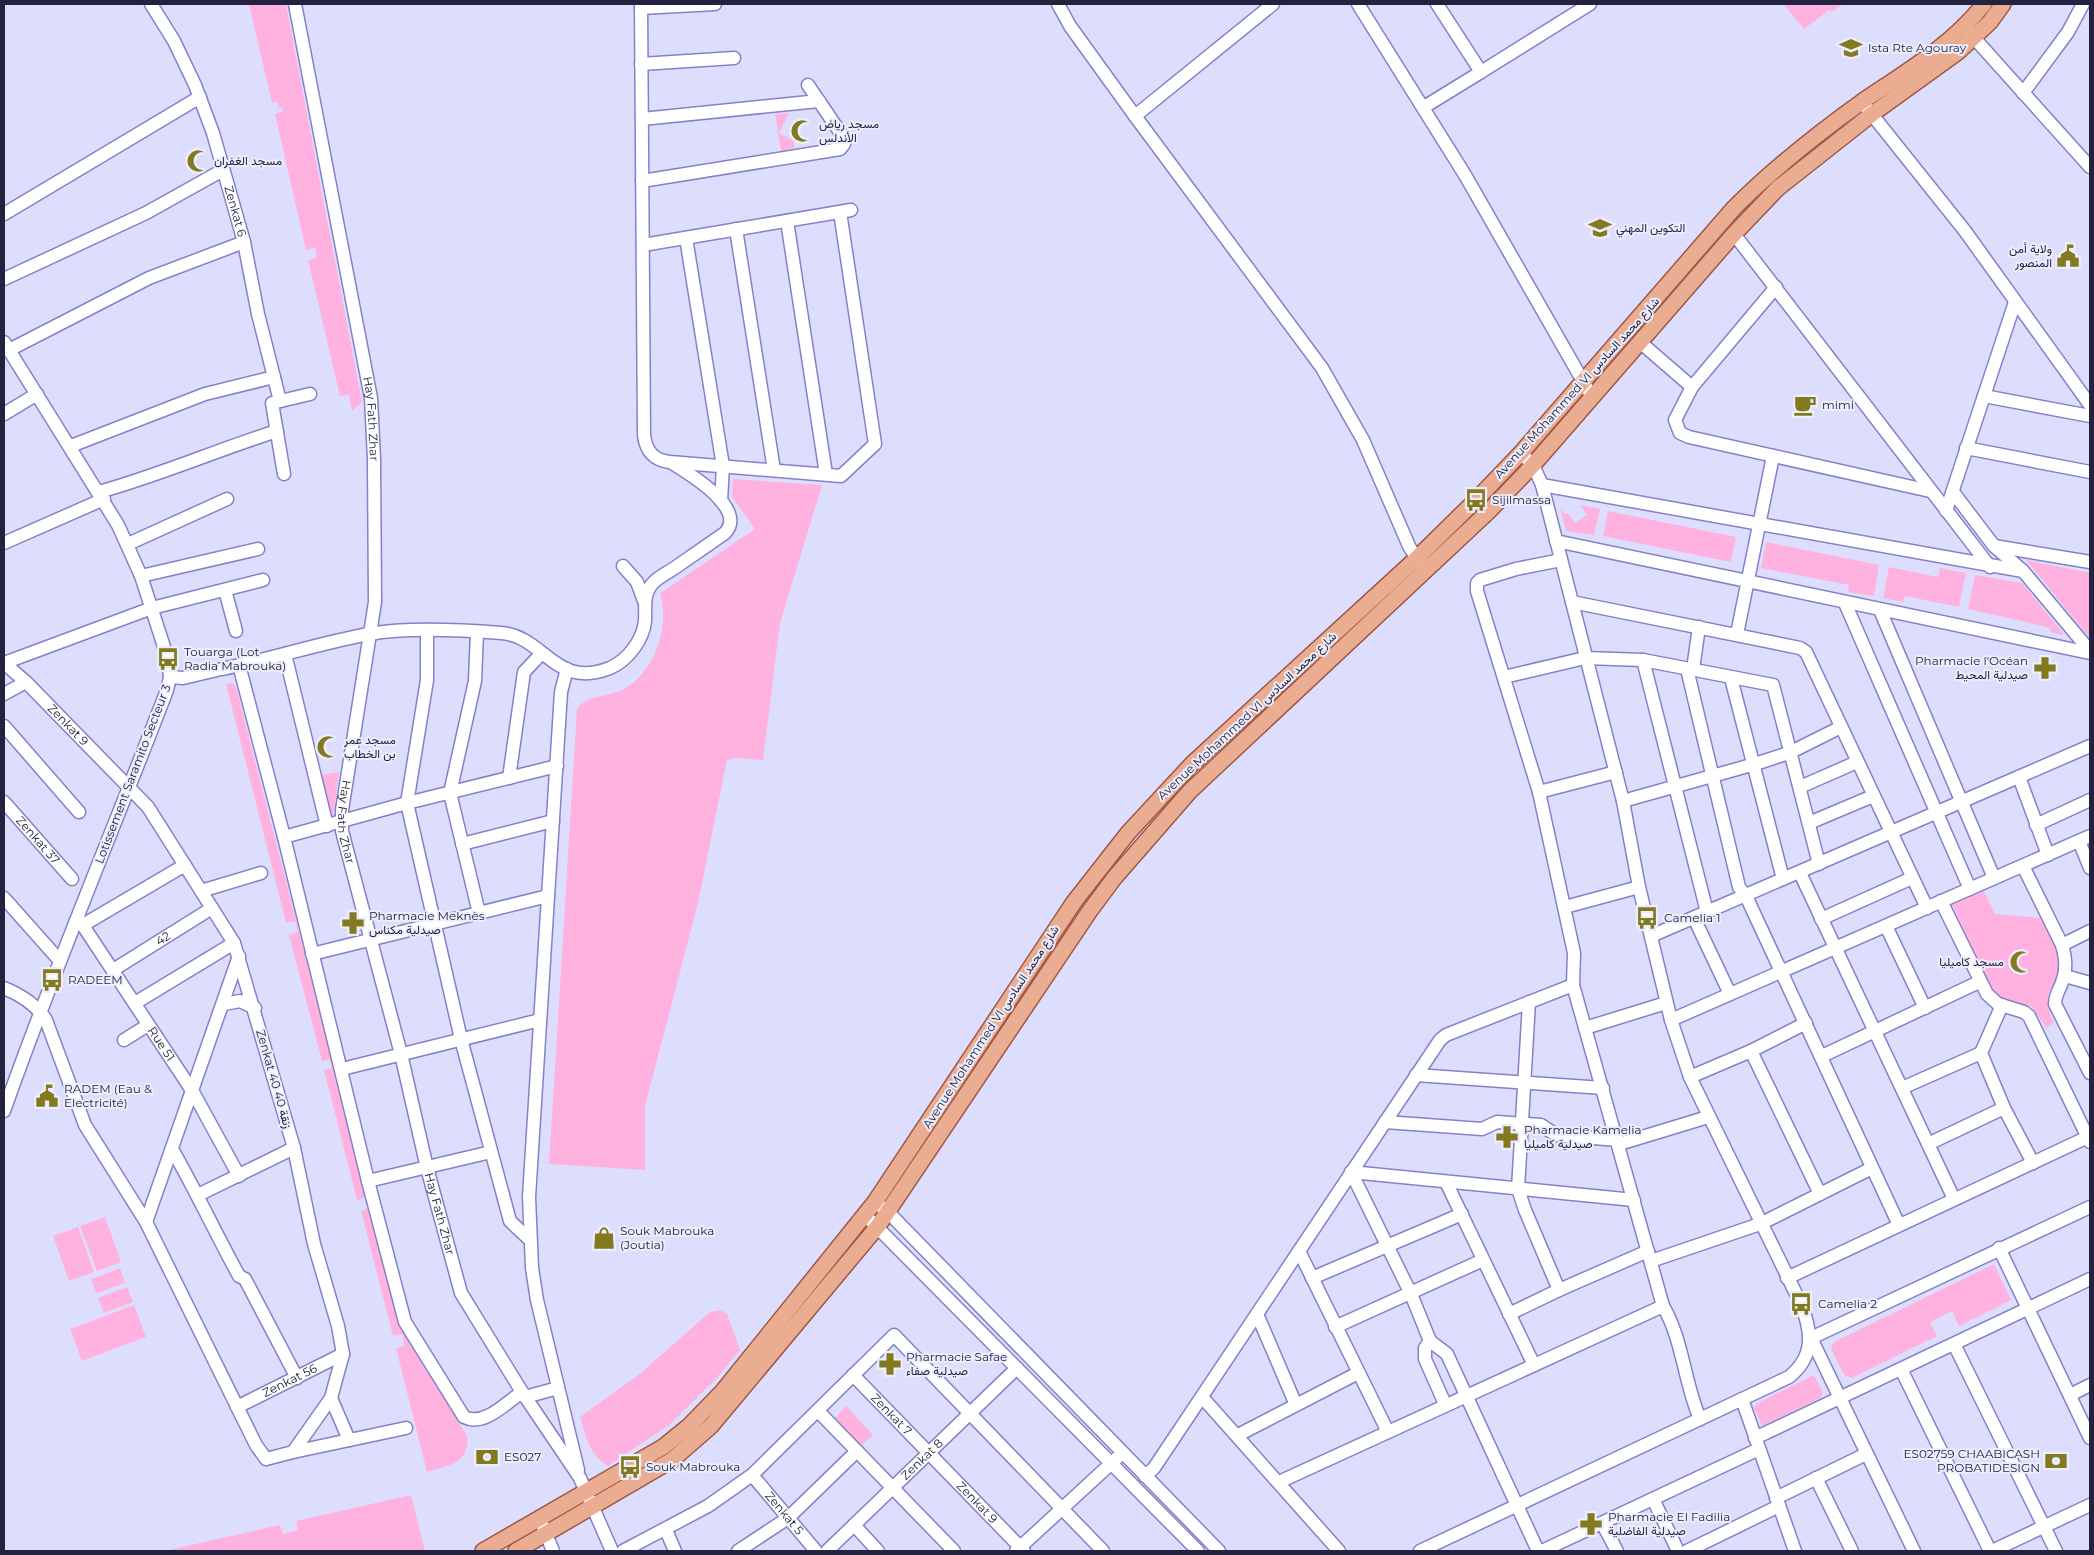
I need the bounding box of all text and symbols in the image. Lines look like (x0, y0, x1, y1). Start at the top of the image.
school or university icon: Ista Rte Agouray (1838, 35, 1864, 61)
place label: Ista Rte Agouray (1868, 40, 1967, 55)
place label: مسجد رياض الأندلس (819, 116, 879, 146)
mosque icon: مسجد رياض الأندلس (789, 118, 815, 144)
mosque icon: مسجد الغفران (185, 148, 211, 174)
place label: مسجد الغفران (214, 153, 282, 169)
street label: Zenkat 6 (221, 184, 250, 238)
school or university icon: التكوين المهني (1587, 215, 1613, 241)
place label: التكوين المهني (1616, 220, 1685, 238)
place label: ولاية أمن المنصور (2009, 241, 2052, 271)
public building icon: ولاية أمن المنصور (2055, 243, 2081, 269)
street label: Avenue Mohammed VI شارع محمد السادس (1491, 294, 1664, 483)
street label: Hay Fath Zhar (360, 375, 382, 462)
cafe icon: mimi (1792, 392, 1818, 418)
place label: mimi (1822, 397, 1854, 412)
bus stop icon: Sijilmassa (1463, 487, 1489, 513)
place label: Sijilmassa (1492, 492, 1551, 507)
street label: Avenue Mohammed VI شارع محمد السادس (1154, 629, 1341, 804)
place label: Touarga (Lot Radia Mabrouka) (184, 644, 286, 673)
bus stop icon: Touarga (Lot Radia Mabrouka) (155, 646, 181, 672)
place label: Pharmacie l'Océan صيدلية المحيط (1915, 653, 2028, 682)
pharmacy icon: Pharmacie l'Océan صيدلية المحيط (2032, 655, 2058, 681)
street label: Lotissement Saramito Secteur 3 (91, 682, 174, 866)
street label: Zenkat 9 (45, 701, 92, 749)
place label: مسجد عمر بن الخطاب (343, 732, 396, 762)
mosque icon: مسجد عمر بن الخطاب (315, 734, 341, 760)
street label: Hay Fath Zhar (334, 779, 358, 865)
street label: Zenkat 37 (13, 813, 63, 867)
bus stop icon: Camelia 1 (1634, 905, 1660, 931)
place label: Pharmacie Meknès صيدلية مكناس (369, 908, 485, 938)
pharmacy icon: Pharmacie Meknès صيدلية مكناس (340, 910, 366, 936)
place label: Camelia 1 (1664, 910, 1721, 925)
street label: Avenue Mohammed VI شارع محمد السادس (919, 922, 1064, 1132)
street label: 42 (153, 928, 173, 949)
mosque icon: مسجد كاميليا (2008, 949, 2034, 975)
place label: مسجد كاميليا (1939, 954, 2004, 969)
bus stop icon: RADEEM (39, 967, 65, 993)
place label: RADEEM (68, 972, 123, 987)
street label: Rue 51 (145, 1024, 178, 1064)
street label: Zenkat 40 زنقة 40 (252, 1028, 296, 1130)
place label: RADEM (Eau & Electricité) (64, 1081, 152, 1110)
public building icon: RADEM (Eau & Electricité) (34, 1083, 60, 1109)
place label: Pharmacie Kamelia صيدلية كاميليا (1524, 1122, 1642, 1151)
pharmacy icon: Pharmacie Kamelia صيدلية كاميليا (1494, 1124, 1520, 1150)
street label: Hay Fath Zhar (422, 1171, 458, 1257)
place label: Souk Mabrouka (Joutia) (620, 1223, 714, 1252)
shop icon: Souk Mabrouka (Joutia) (591, 1225, 617, 1251)
bus stop icon: Camelia 2 (1788, 1291, 1814, 1317)
place label: Camelia 2 (1818, 1296, 1877, 1311)
place label: Pharmacie Safae صيدلية صفاء (906, 1349, 1007, 1378)
pharmacy icon: Pharmacie Safae صيدلية صفاء (877, 1351, 903, 1377)
street label: Zenkat 56 (260, 1360, 319, 1400)
street label: Zenkat 7 (868, 1390, 915, 1438)
street label: Zenkat 8 (897, 1435, 946, 1483)
bank icon: ES027 (474, 1444, 500, 1470)
place label: ES02759 CHAABICASH PROBATIDESIGN (1903, 1446, 2040, 1475)
bank icon: ES02759 CHAABICASH PROBATIDESIGN (2043, 1448, 2069, 1474)
place label: ES027 (504, 1449, 541, 1464)
bus stop icon: Souk Mabrouka (617, 1454, 643, 1480)
place label: Souk Mabrouka (646, 1459, 740, 1474)
street label: Zenkat 9 (954, 1478, 1001, 1526)
street label: Zenkat 5 (762, 1488, 807, 1538)
place label: Pharmacie El Fadilia صيدلية الفاضلية (1608, 1509, 1730, 1538)
pharmacy icon: Pharmacie El Fadilia صيدلية الفاضلية (1578, 1511, 1604, 1537)

